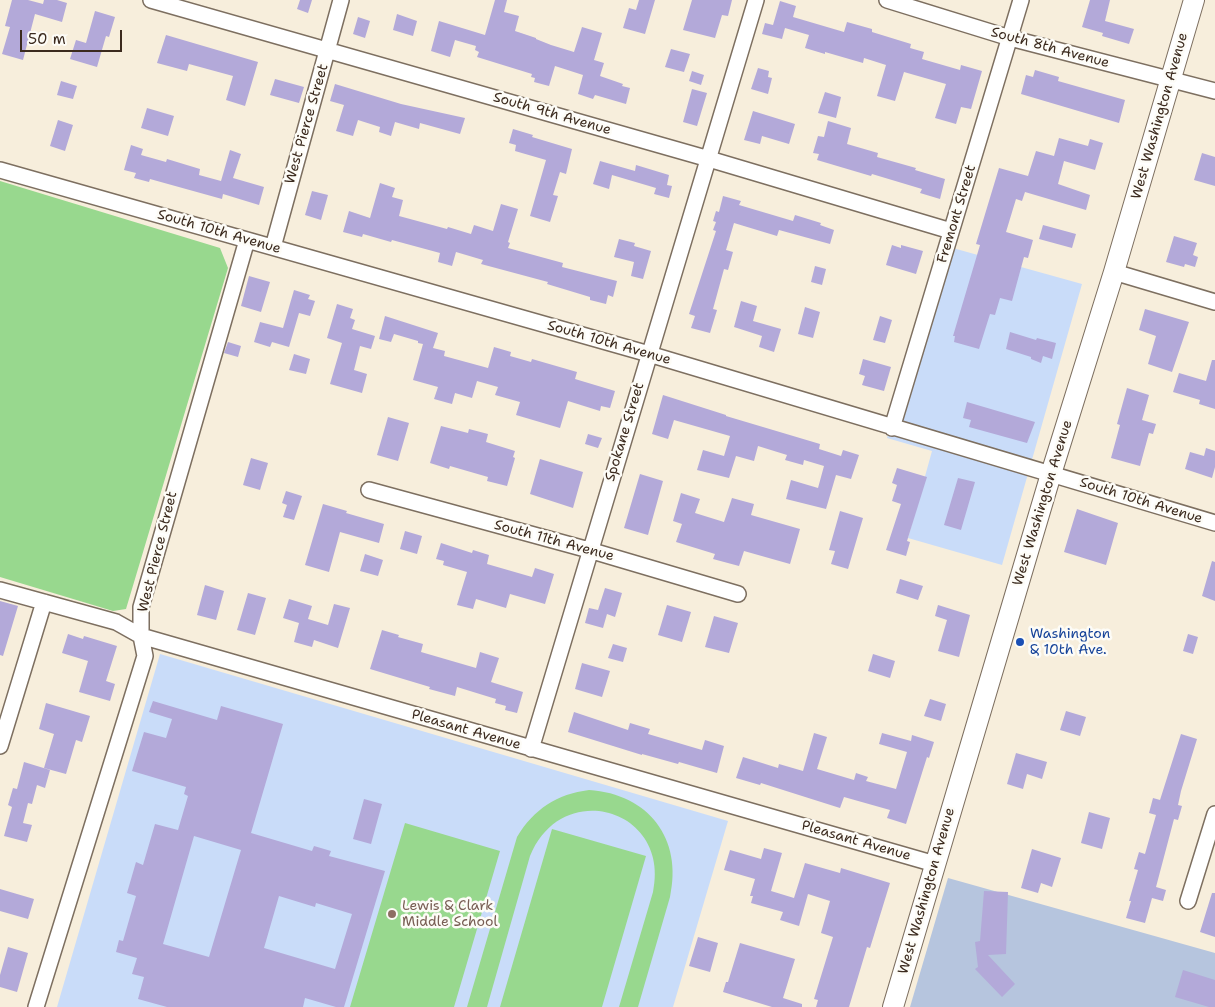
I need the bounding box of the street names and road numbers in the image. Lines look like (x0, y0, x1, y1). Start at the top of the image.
street label: South 8th Avenue (989, 24, 1111, 72)
street label: West Washington Avenue (1128, 31, 1192, 201)
street label: West Pierce Street (282, 62, 332, 186)
street label: South 9th Avenue (491, 89, 613, 139)
street label: Fremont Street (934, 163, 980, 265)
street label: South 10th Avenue (155, 206, 283, 258)
street label: South 10th Avenue (545, 317, 673, 369)
street label: Spokane Street (602, 381, 648, 483)
street label: West Washington Avenue (1010, 418, 1076, 588)
street label: South 10th Avenue (1078, 474, 1204, 528)
street label: West Pierce Street (135, 490, 181, 614)
street label: South 11th Avenue (492, 517, 616, 565)
street label: Pleasant Avenue (409, 706, 523, 754)
street label: West Washington Avenue (895, 806, 959, 976)
street label: Pleasant Avenue (799, 817, 913, 865)

